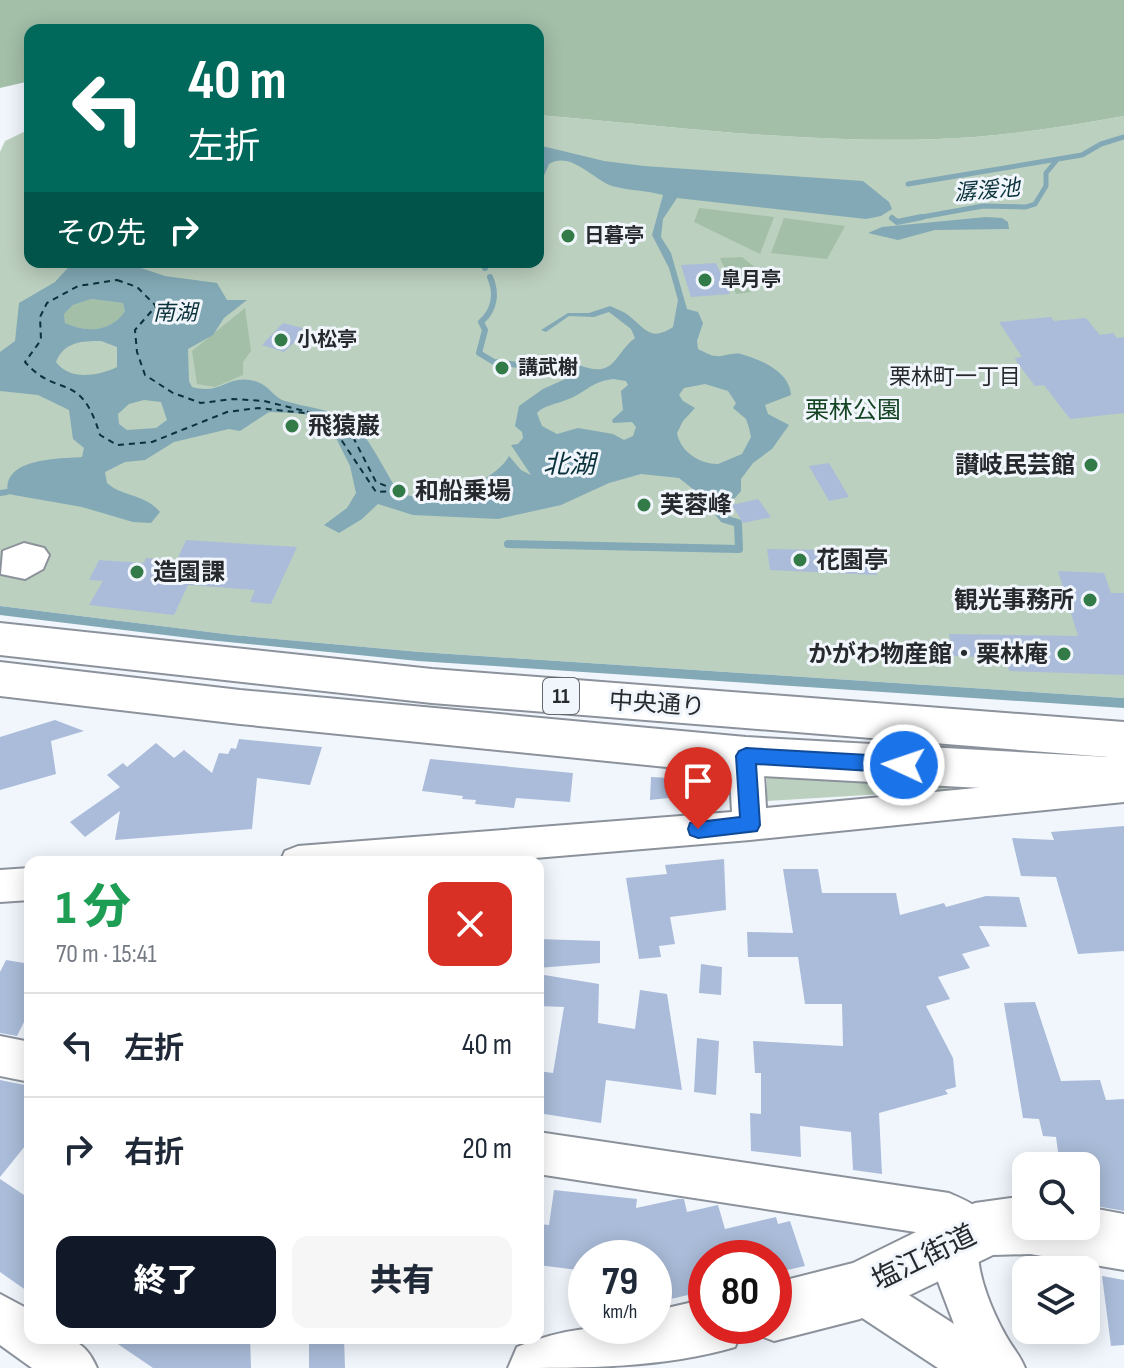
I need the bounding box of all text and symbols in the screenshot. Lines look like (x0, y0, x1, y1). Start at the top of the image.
text: 40 m (188, 48, 287, 115)
icon: left (56, 56, 160, 160)
text: 左折 (188, 126, 260, 169)
water label: 潺湲池 (953, 175, 1023, 207)
icon: right (162, 208, 206, 252)
text: その先 (56, 216, 146, 252)
place label: 日暮亭 (584, 224, 644, 248)
marker: 日暮亭 (559, 227, 577, 245)
place label: 皐月亭 (721, 268, 781, 292)
marker: 皐月亭 (696, 271, 714, 289)
water label: 南湖 (153, 300, 200, 327)
place label: 小松亭 (297, 328, 357, 352)
marker: 小松亭 (272, 331, 290, 349)
place label: 講武榭 (518, 356, 578, 380)
marker: 講武榭 (493, 359, 511, 377)
district label: 栗林町一丁目 (889, 364, 1021, 391)
park label: 栗林公園 (805, 396, 901, 425)
place label: 飛猿巌 (308, 412, 380, 441)
marker: 飛猿巌 (283, 417, 301, 435)
water label: 北湖 (543, 450, 599, 481)
place label: 讃岐民芸館 (955, 451, 1075, 480)
marker: 讃岐民芸館 (1082, 456, 1100, 474)
place label: 和船乗場 (415, 477, 511, 506)
marker: 和船乗場 (390, 482, 408, 500)
place label: 芙蓉峰 (660, 491, 732, 520)
marker: 芙蓉峰 (635, 496, 653, 514)
place label: 花園亭 (816, 546, 888, 575)
marker: 花園亭 (791, 551, 809, 569)
place label: 造園課 (153, 558, 225, 587)
marker: 造園課 (128, 563, 146, 581)
place label: 観光事務所 (954, 586, 1074, 615)
marker: 観光事務所 (1081, 591, 1099, 609)
place label: かがわ物産館・栗林庵 (808, 640, 1048, 669)
marker: かがわ物産館・栗林庵 (1055, 645, 1073, 663)
road number: 11 (543, 678, 579, 714)
street label: 中央通り (608, 686, 706, 722)
position arrow (862, 723, 946, 807)
pin (664, 747, 732, 829)
icon: arrive (676, 759, 720, 803)
text: 1 分 (56, 880, 131, 937)
button: close (428, 882, 512, 966)
text: 70 m · 15:41 (56, 939, 157, 970)
icon: left (56, 1023, 100, 1067)
text: 40 m (462, 1027, 512, 1063)
text: 左折 (124, 1031, 184, 1067)
icon: right (56, 1127, 100, 1171)
text: 20 m (462, 1131, 512, 1167)
text: 右折 (124, 1135, 184, 1171)
map controls (1012, 1152, 1100, 1344)
button: search (1012, 1152, 1100, 1240)
street label: 塩江街道 (866, 1219, 982, 1297)
button: 終了 (56, 1236, 276, 1328)
button: 共有 (292, 1236, 512, 1328)
speed limit sign: 80 (688, 1240, 792, 1344)
button: layers (1012, 1256, 1100, 1344)
text: 79 (602, 1258, 638, 1306)
text: km/h (603, 1300, 637, 1324)

